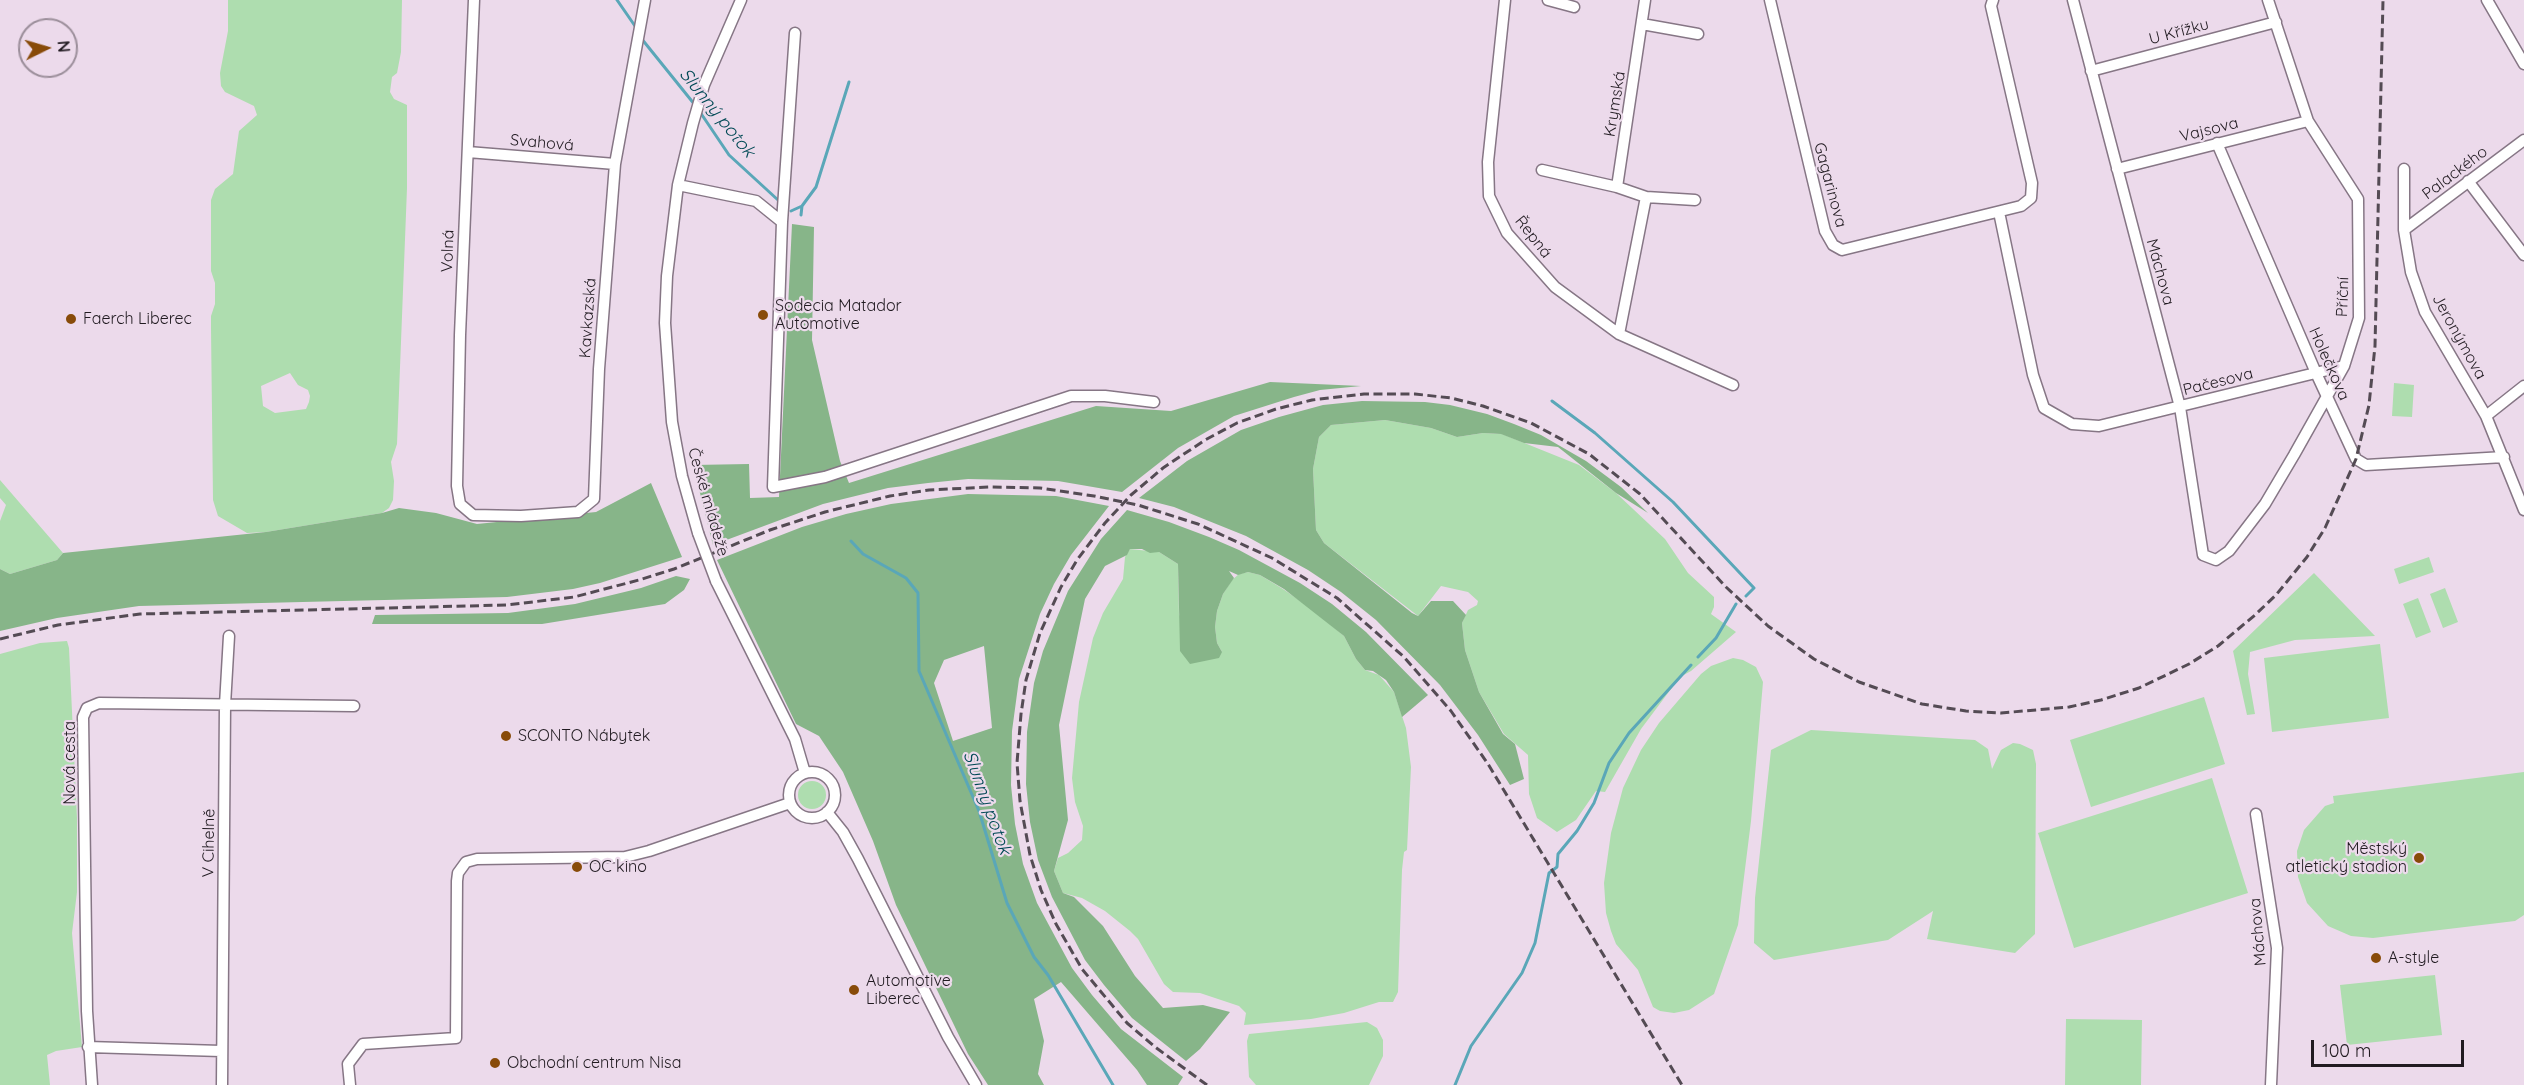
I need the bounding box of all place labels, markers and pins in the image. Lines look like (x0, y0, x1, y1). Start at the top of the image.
place label: Sodecia Matador Automotive (775, 296, 902, 334)
marker: Sodecia Matador Automotive (756, 308, 770, 322)
place label: Faerch Liberec (83, 309, 192, 329)
marker: Faerch Liberec (64, 312, 78, 326)
place label: SCONTO Nábytek (518, 726, 650, 746)
marker: SCONTO Nábytek (499, 729, 513, 743)
place label: Městský atletický stadion (2286, 839, 2407, 877)
marker: Městský atletický stadion (2412, 851, 2426, 865)
place label: OC kino (589, 857, 647, 877)
marker: OC kino (570, 860, 584, 874)
place label: A-style (2388, 948, 2439, 968)
marker: A-style (2369, 951, 2383, 965)
place label: Automotive Liberec (866, 971, 951, 1009)
marker: Automotive Liberec (847, 983, 861, 997)
place label: Obchodní centrum Nisa (507, 1053, 681, 1073)
marker: Obchodní centrum Nisa (488, 1056, 502, 1070)

